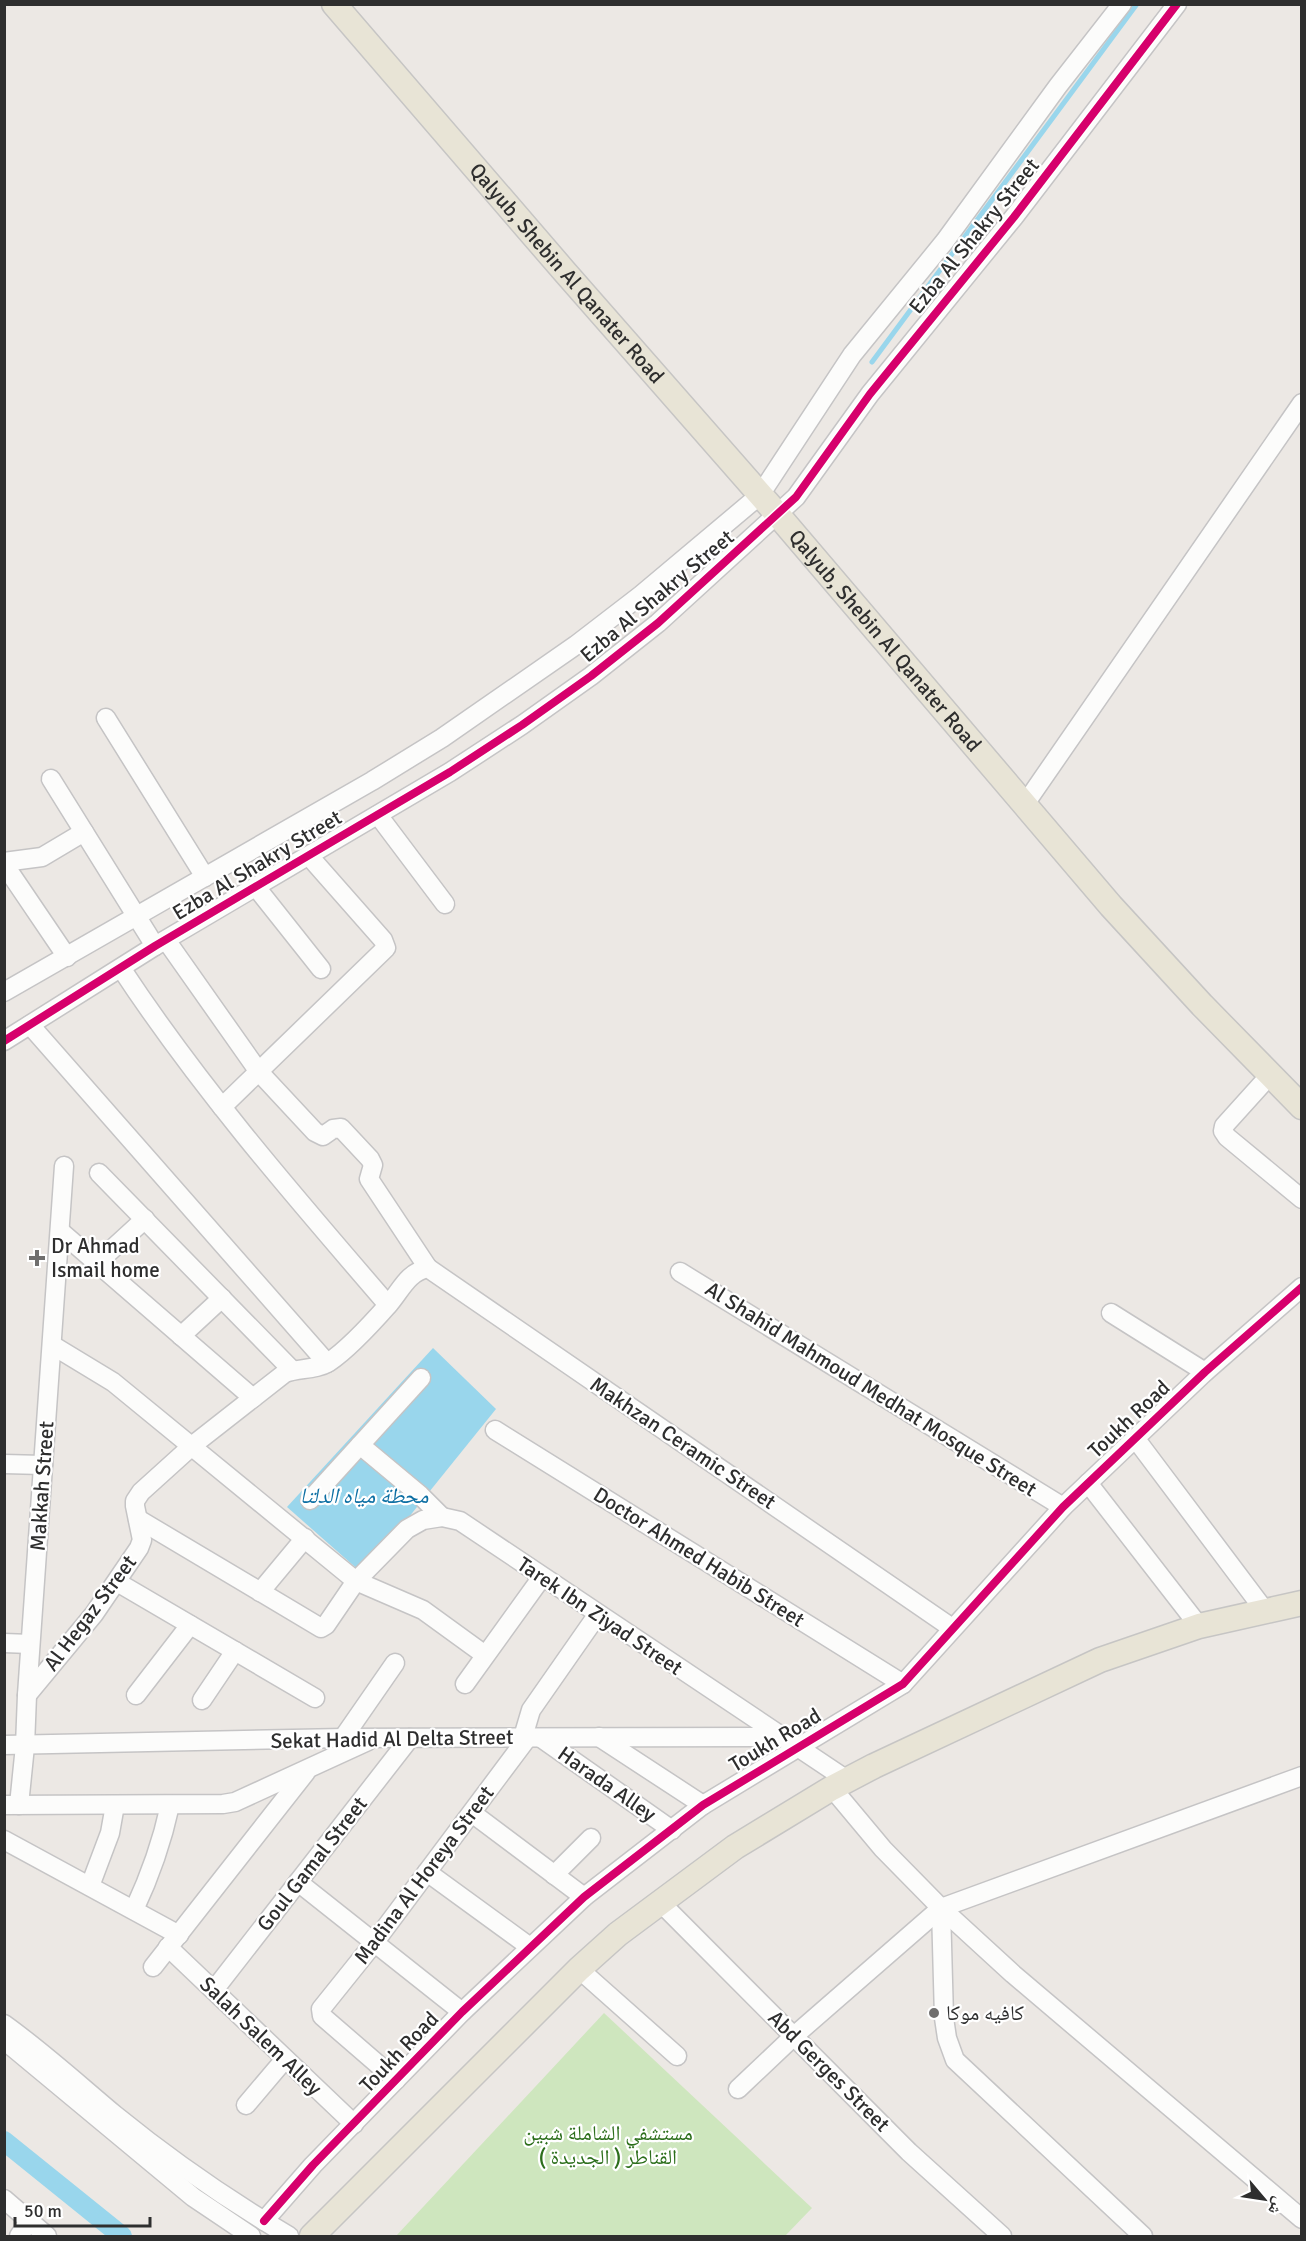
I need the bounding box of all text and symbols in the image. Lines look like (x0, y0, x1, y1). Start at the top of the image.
street label: Ezba Al Shakry Street (903, 153, 1045, 319)
street label: Qalyub, Shebin Al Qanater Road (464, 158, 670, 389)
street label: Ezba Al Shakry Street (575, 524, 739, 668)
street label: Qalyub, Shebin Al Qanater Road (783, 524, 987, 757)
street label: Ezba Al Shakry Street (168, 804, 346, 926)
place label: Dr Ahmad Ismail home (51, 1233, 160, 1283)
marker: Dr Ahmad Ismail home (28, 1249, 46, 1267)
street label: Al Shahid Mahmoud Medhat Mosque Street (700, 1276, 1042, 1502)
street label: Makhzan Ceramic Street (585, 1371, 781, 1515)
street label: Toukh Road (1083, 1375, 1175, 1463)
street label: Makkah Street (24, 1420, 60, 1552)
street label: Doctor Ahmed Habib Street (589, 1481, 809, 1633)
water label: محطة مياه الدلتا (299, 1482, 429, 1509)
street label: Al Hegaz Street (38, 1550, 142, 1676)
street label: Tarek Ibn Ziyad Street (512, 1551, 688, 1681)
street label: Toukh Road (724, 1702, 826, 1778)
street label: Sekat Hadid Al Delta Street (270, 1724, 514, 1754)
street label: Harada Alley (553, 1741, 661, 1827)
street label: Madina Al Horeya Street (348, 1781, 500, 1969)
street label: Goul Gamal Street (251, 1791, 373, 1937)
street label: Salah Salem Alley (194, 1971, 328, 2101)
place label: كافيه موكا (946, 2000, 1024, 2026)
street label: Abd Gerges Street (763, 2005, 895, 2137)
street label: Toukh Road (354, 2006, 444, 2098)
marker: كافيه موكا (927, 2006, 941, 2020)
park label: مستشفي الشاملة شبين القناطر ( الجديدة ) (523, 2120, 693, 2170)
north arrow (1234, 2169, 1294, 2229)
scale bar (15, 2190, 150, 2228)
text: ش (1263, 2194, 1289, 2218)
text: 50 m (24, 2200, 62, 2222)

